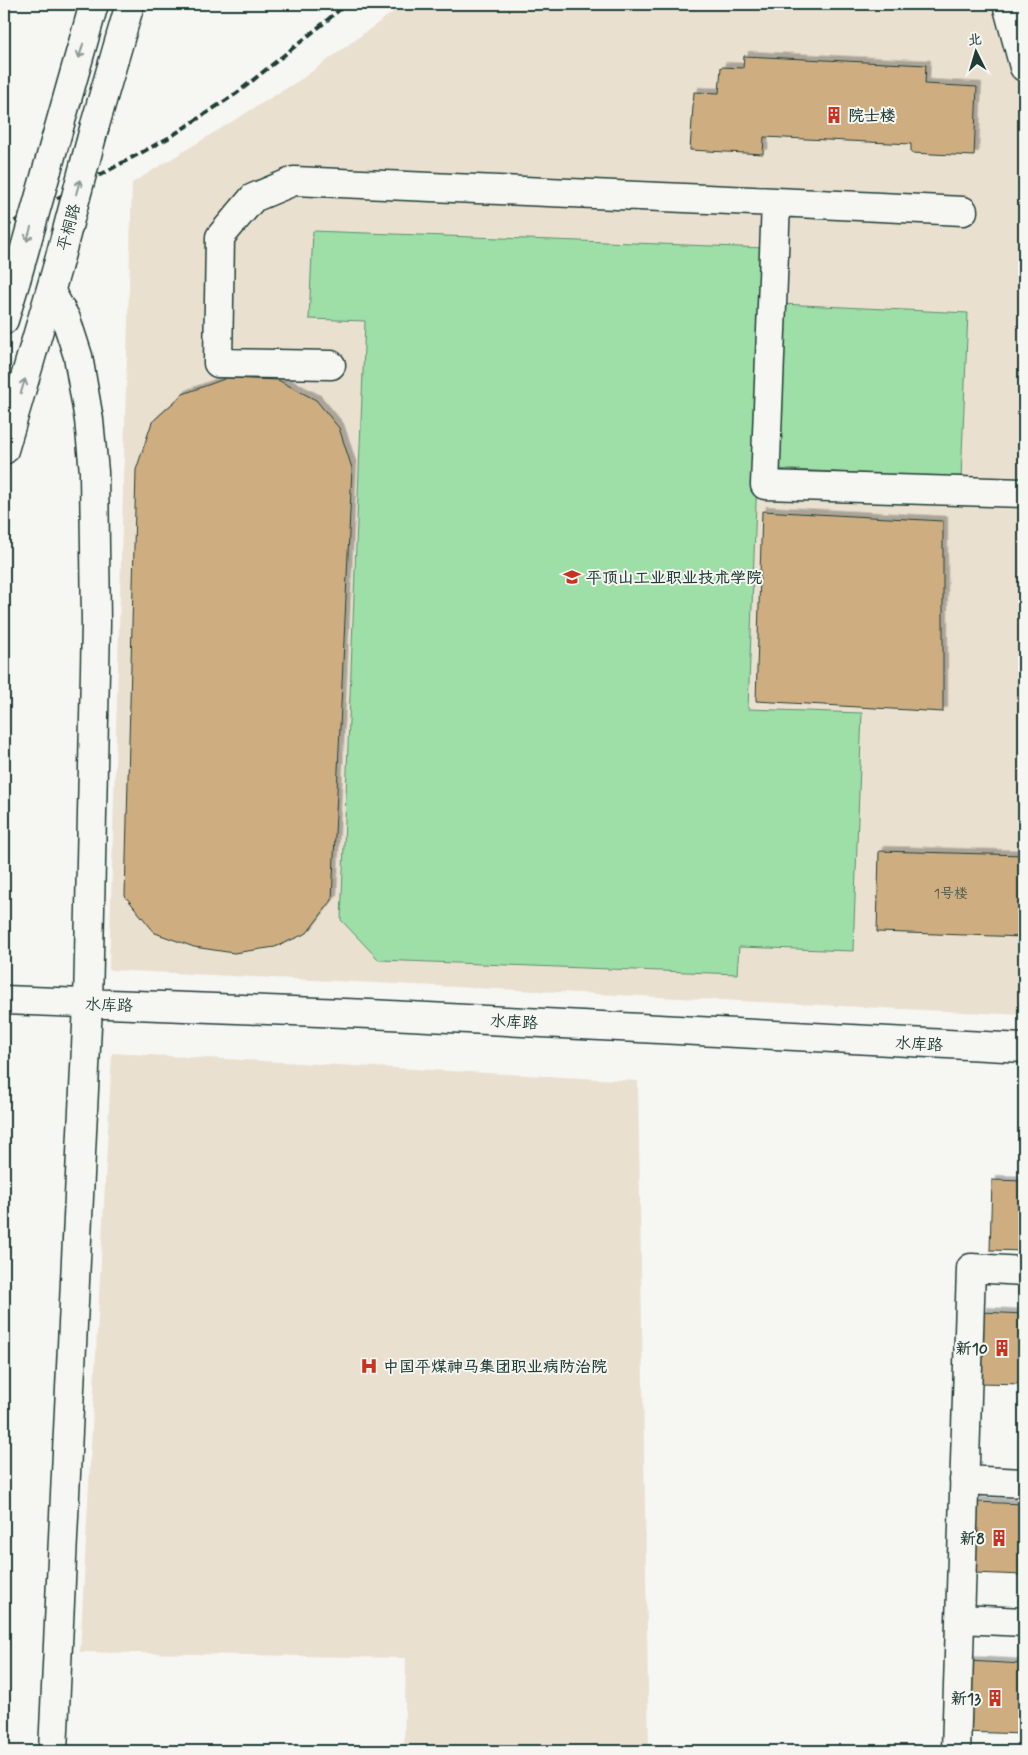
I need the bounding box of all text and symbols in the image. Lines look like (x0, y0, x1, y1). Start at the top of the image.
north arrow (950, 28, 1000, 78)
text: 北 (967, 30, 983, 50)
one-way arrow (76, 42, 86, 58)
building icon: 院士楼 (824, 105, 844, 125)
place label: 院士楼 (848, 106, 896, 127)
one-way arrow (74, 180, 84, 196)
street label: 平桐路 (53, 201, 86, 253)
one-way arrow (24, 226, 33, 242)
one-way arrow (18, 379, 28, 395)
school or university icon: 平顶山工业职业技术学院 (562, 567, 582, 587)
place label: 平顶山工业职业技术学院 (586, 568, 762, 589)
house number: 1号楼 (934, 885, 968, 903)
street label: 水库路 (85, 994, 133, 1017)
street label: 水库路 (489, 1011, 538, 1034)
street label: 水库路 (894, 1033, 943, 1056)
building icon: 新10 (992, 1338, 1012, 1358)
place label: 新10 (956, 1339, 988, 1360)
hospital icon: 中国平煤神马集团职业病防治院 (359, 1356, 379, 1376)
place label: 中国平煤神马集团职业病防治院 (383, 1357, 607, 1378)
building icon: 新8 (989, 1528, 1009, 1548)
place label: 新8 (960, 1529, 985, 1550)
building icon: 新13 (985, 1688, 1005, 1708)
place label: 新13 (951, 1689, 981, 1710)

